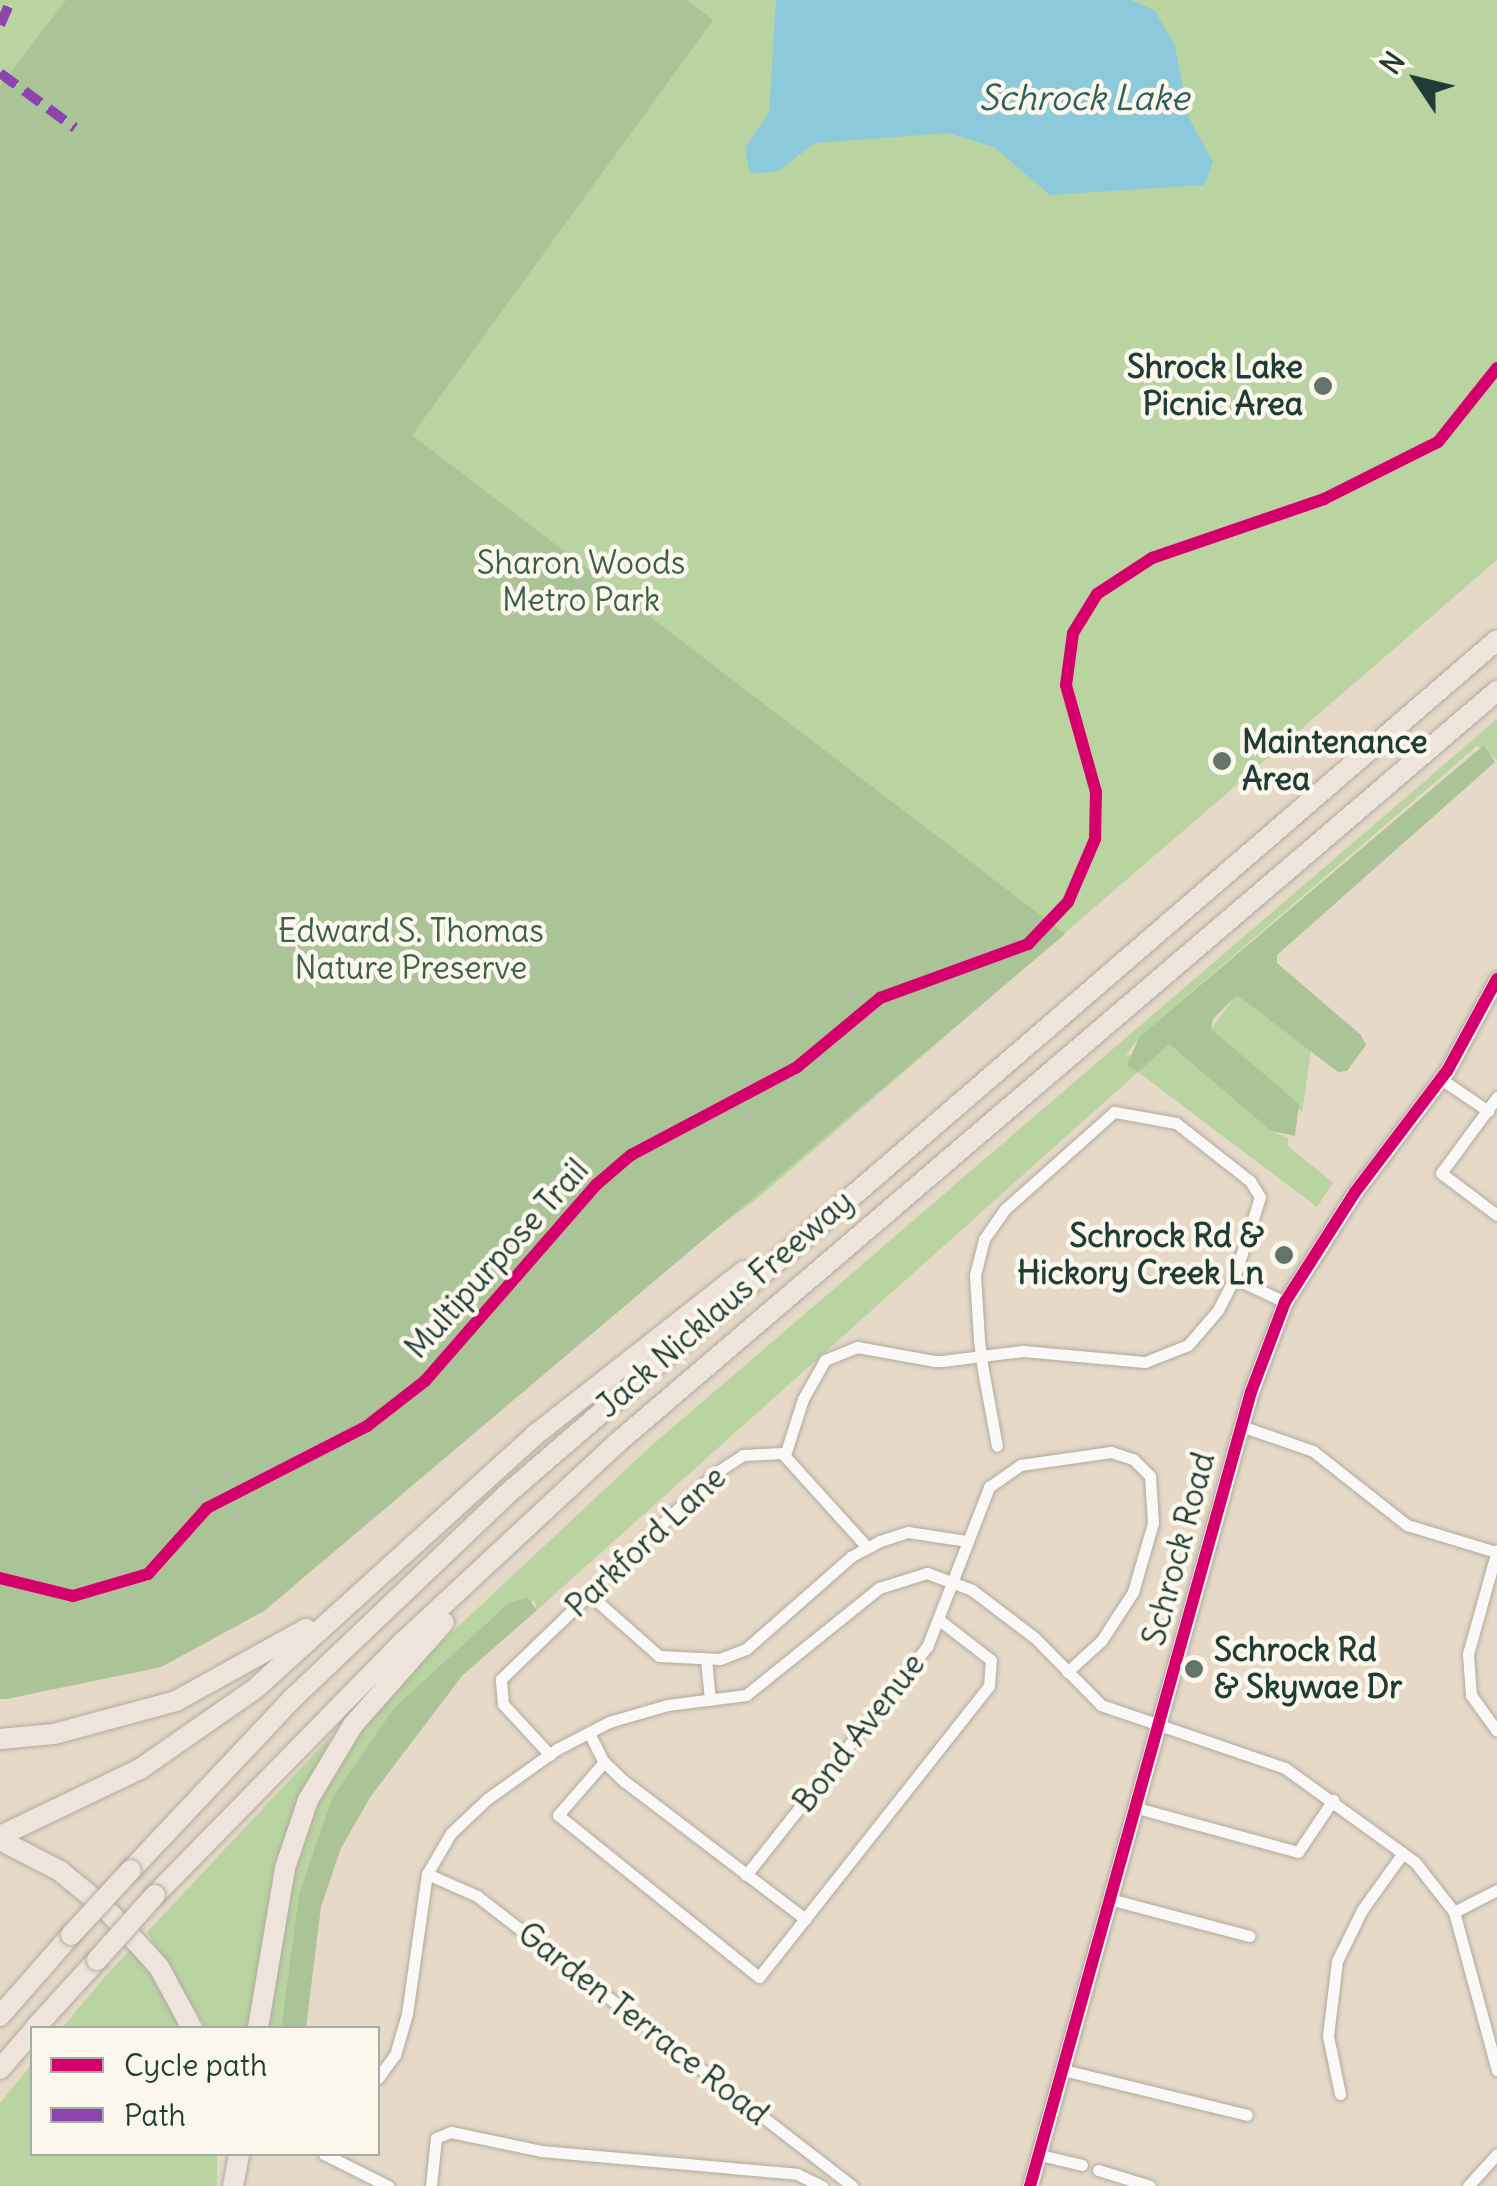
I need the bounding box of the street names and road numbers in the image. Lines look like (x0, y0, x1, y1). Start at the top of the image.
street label: Multipurpose Trail (397, 1151, 597, 1367)
street label: Jack Nicklaus Freeway (589, 1182, 861, 1426)
street label: Schrock Road (1135, 1448, 1223, 1650)
street label: Parkford Lane (558, 1458, 734, 1626)
street label: Bond Avenue (785, 1646, 933, 1820)
street label: Garden Terrace Road (510, 1914, 776, 2134)

